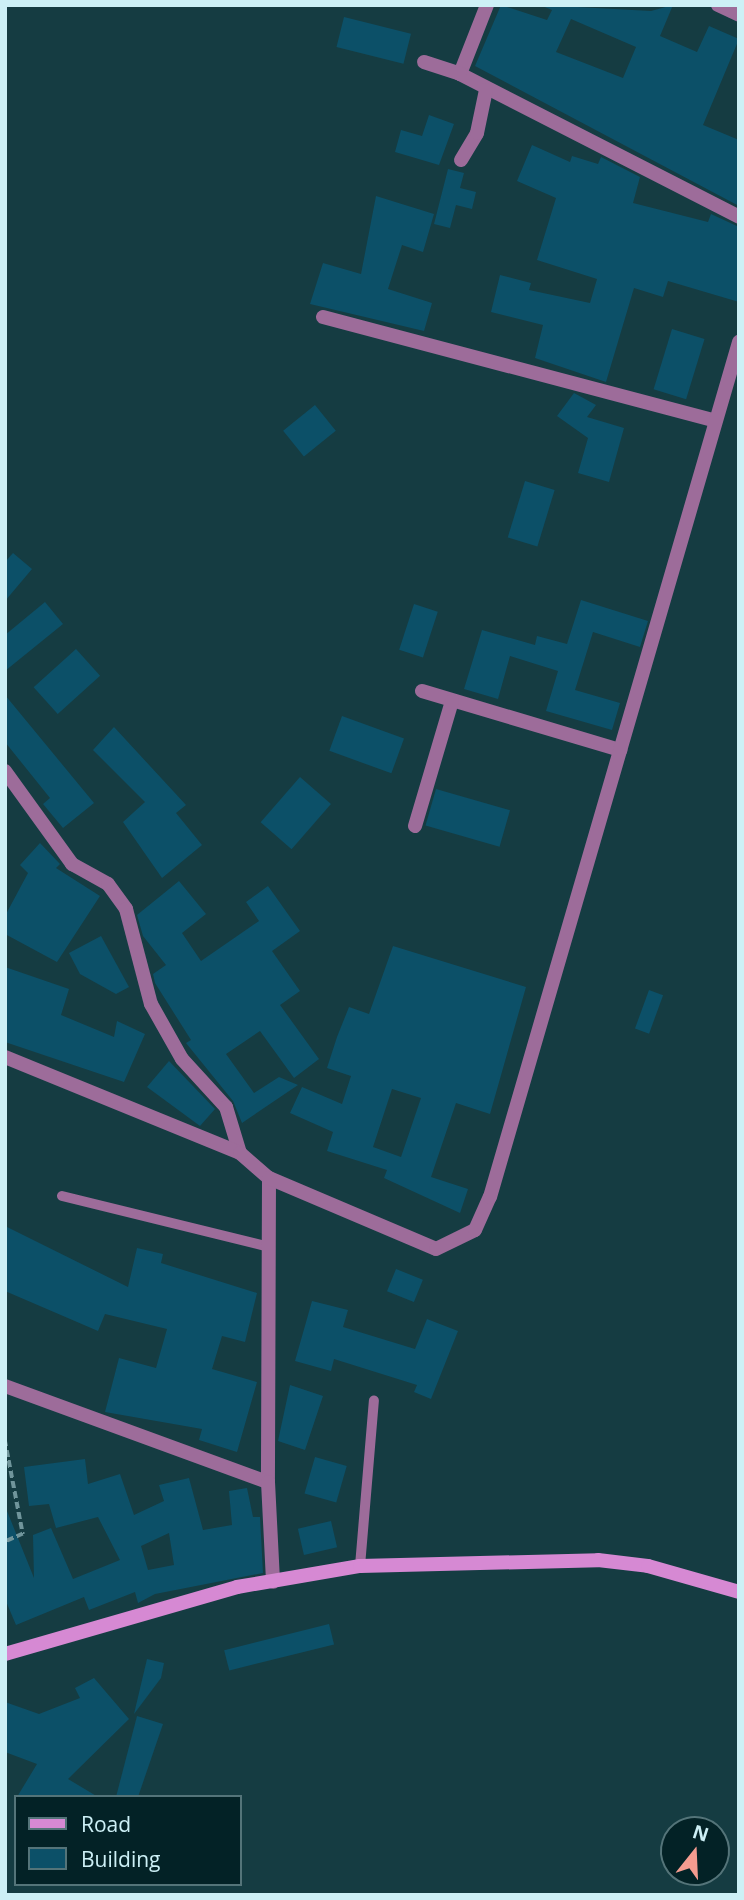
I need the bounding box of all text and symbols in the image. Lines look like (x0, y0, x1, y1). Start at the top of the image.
legend (14, 1795, 242, 1886)
text: Road (81, 1810, 131, 1838)
north arrow (660, 1816, 730, 1886)
text: N (689, 1818, 712, 1848)
text: Building (81, 1845, 160, 1873)

